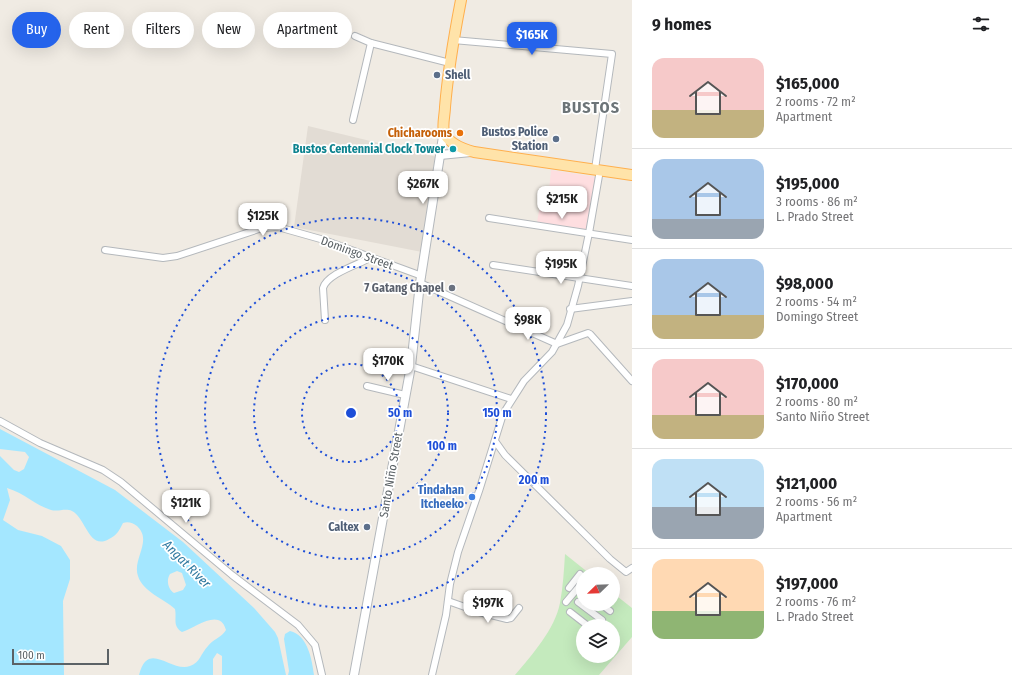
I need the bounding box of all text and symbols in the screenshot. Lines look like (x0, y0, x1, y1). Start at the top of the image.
chip: Buy (12, 12, 61, 48)
chip: Rent (69, 12, 124, 48)
chip: Filters (132, 12, 194, 48)
chip: New (202, 12, 255, 48)
chip: Apartment (263, 12, 352, 48)
icon: filters (970, 13, 992, 35)
text: 9 homes (652, 14, 711, 35)
pin: $165K (504, 22, 560, 56)
text: $165K (516, 27, 548, 42)
place label: Shell (445, 68, 471, 82)
marker: Shell (432, 70, 442, 80)
text: $165,000 (776, 73, 840, 94)
icon: home (684, 74, 732, 122)
text: 2 rooms · 72 m² (776, 94, 856, 109)
district label: BUSTOS (562, 98, 620, 117)
text: Apartment (776, 109, 832, 124)
place label: Bustos Police Station (482, 125, 548, 153)
place label: Chicharooms (388, 126, 453, 140)
marker: Chicharooms (455, 128, 465, 138)
marker: Bustos Police Station (551, 134, 561, 144)
place label: Bustos Centennial Clock Tower (293, 142, 446, 156)
marker: Bustos Centennial Clock Tower (448, 144, 458, 154)
pin: $267K (395, 171, 451, 205)
text: $195,000 (776, 173, 840, 194)
icon: home (684, 175, 732, 223)
text: $267K (407, 176, 439, 191)
pin: $215K (534, 186, 590, 220)
text: $215K (546, 191, 578, 206)
text: 3 rooms · 86 m² (776, 194, 858, 209)
pin: $125K (235, 203, 291, 237)
text: $125K (247, 208, 279, 223)
text: L. Prado Street (776, 209, 853, 224)
street label: Domingo Street (319, 233, 395, 273)
pin: $195K (533, 251, 589, 285)
text: $195K (545, 256, 577, 271)
text: $98,000 (776, 273, 833, 294)
icon: home (684, 275, 732, 323)
place label: 7 Gatang Chapel (364, 281, 445, 295)
marker: 7 Gatang Chapel (447, 283, 457, 293)
text: 2 rooms · 54 m² (776, 294, 857, 309)
pin: $98K (504, 307, 552, 341)
text: Domingo Street (776, 309, 858, 324)
text: $98K (514, 312, 542, 327)
pin: $170K (360, 348, 416, 382)
text: $170K (372, 353, 404, 368)
text: $170,000 (776, 373, 839, 394)
icon: home (684, 375, 732, 423)
text: 2 rooms · 80 m² (776, 394, 858, 409)
centre of rings (344, 406, 358, 420)
text: 50 m (388, 406, 412, 420)
text: 150 m (482, 406, 512, 420)
text: Santo Niño Street (776, 409, 870, 424)
street label: Santo Niño Street (377, 431, 405, 519)
text: 100 m (427, 439, 457, 453)
text: 200 m (518, 473, 549, 487)
text: $121,000 (776, 473, 837, 494)
icon: home (684, 475, 732, 523)
place label: Tindahan Itcheeko (418, 483, 465, 511)
pin: $121K (158, 490, 214, 524)
marker: Tindahan Itcheeko (467, 492, 477, 502)
text: 2 rooms · 56 m² (776, 494, 857, 509)
text: $121K (171, 495, 201, 510)
text: Apartment (776, 509, 832, 524)
place label: Caltex (328, 520, 359, 534)
marker: Caltex (362, 522, 372, 532)
water label: Angat River (159, 536, 214, 591)
north arrow (576, 567, 620, 611)
map controls (576, 567, 620, 663)
text: $197,000 (776, 573, 838, 594)
icon: home (684, 575, 732, 623)
pin: $197K (460, 590, 516, 624)
text: 2 rooms · 76 m² (776, 594, 856, 609)
text: $197K (472, 595, 504, 610)
text: L. Prado Street (776, 609, 853, 624)
button: layers (576, 619, 620, 663)
scale bar (12, 647, 109, 666)
text: 100 m (18, 649, 45, 662)

